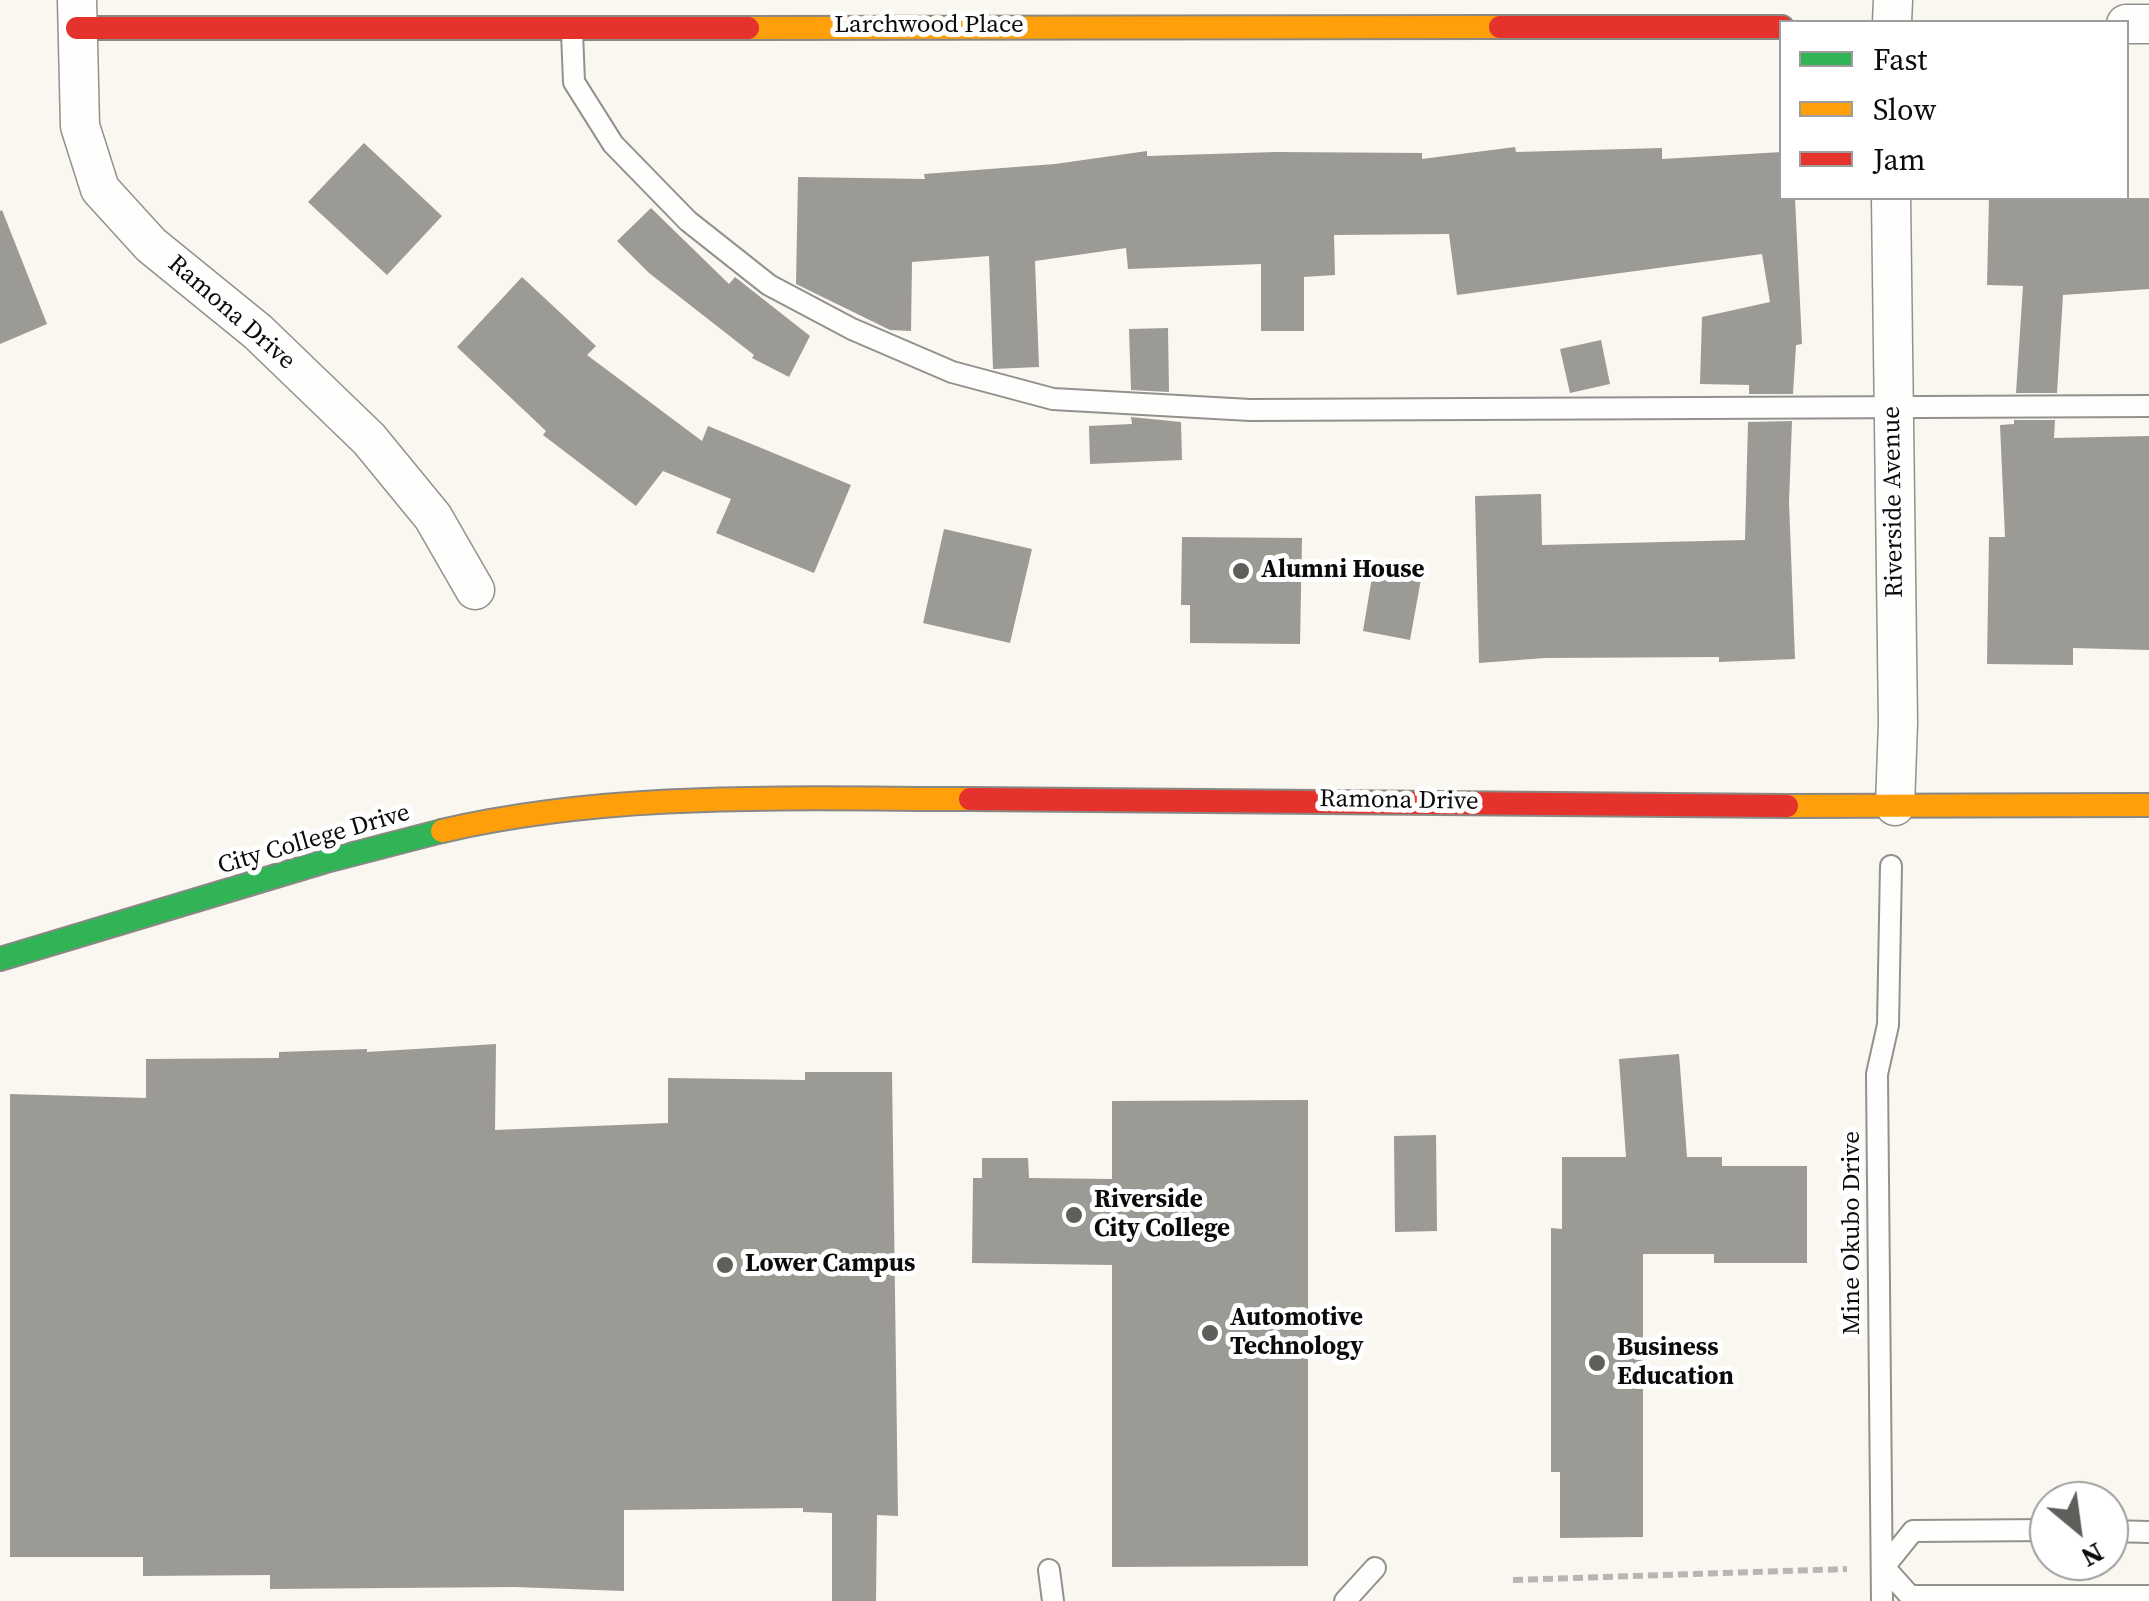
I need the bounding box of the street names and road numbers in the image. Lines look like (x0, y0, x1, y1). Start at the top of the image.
street label: Larchwood Place (834, 11, 1024, 41)
street label: Ramona Drive (161, 249, 301, 377)
street label: Riverside Avenue (1877, 406, 1911, 598)
street label: Ramona Drive (1319, 785, 1479, 817)
street label: City College Drive (214, 798, 414, 882)
street label: Mine Okubo Drive (1838, 1131, 1868, 1335)

